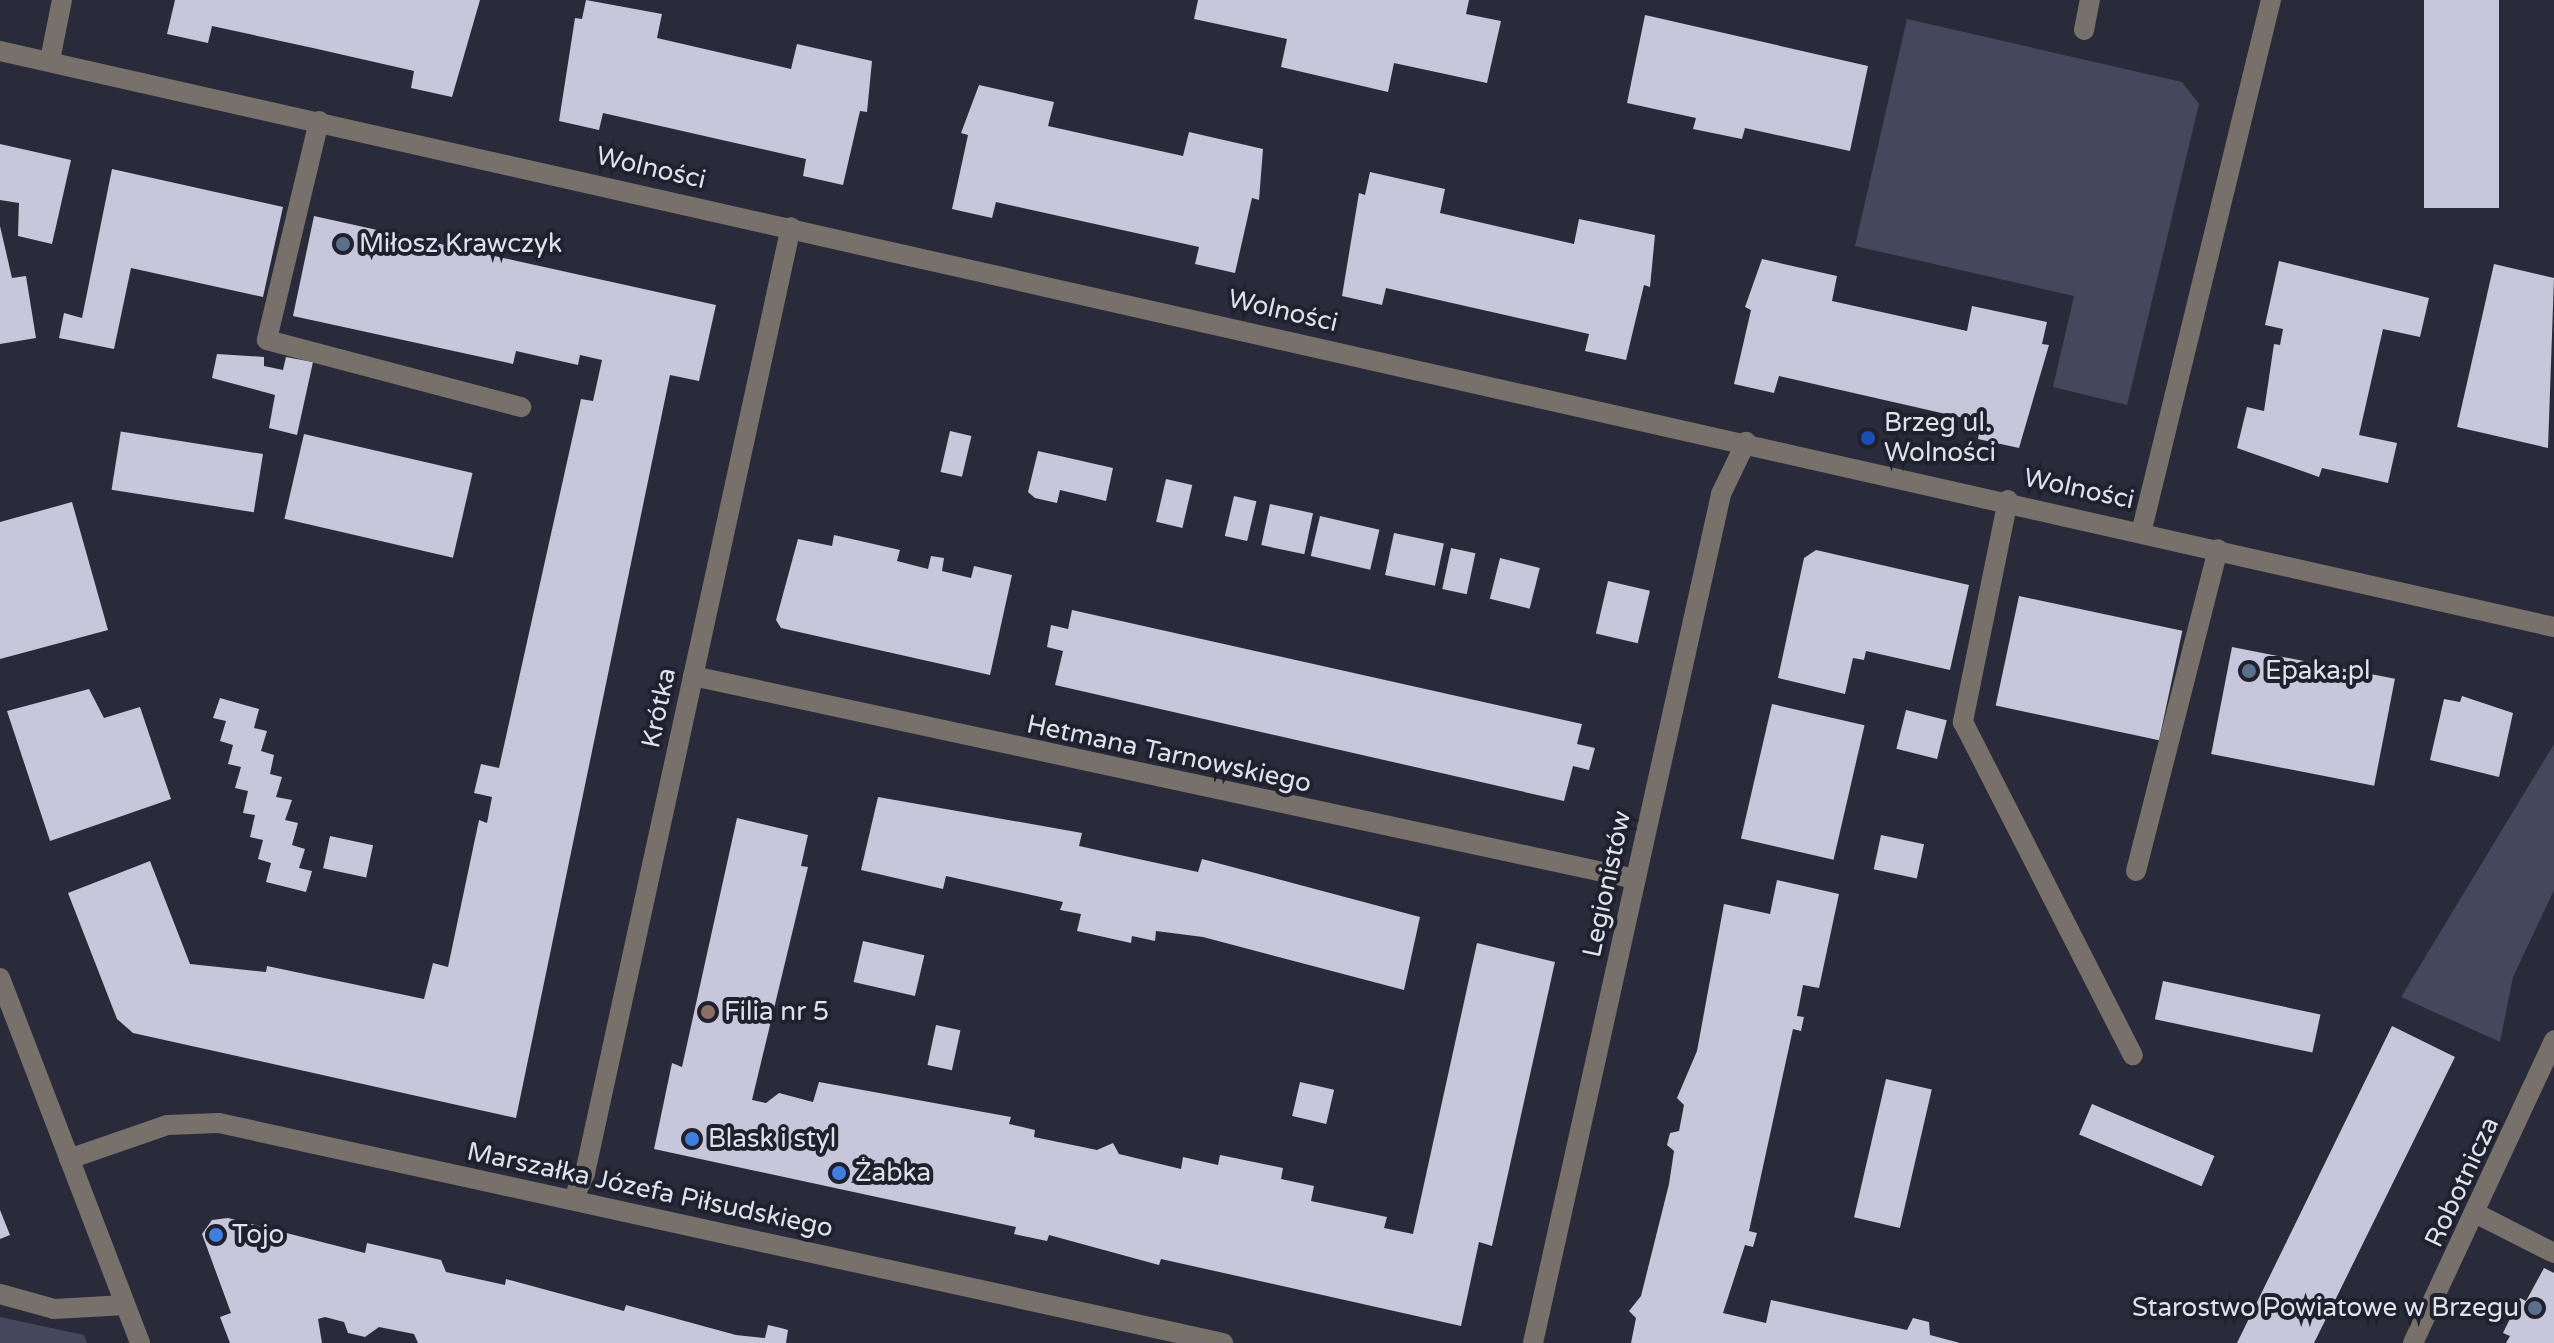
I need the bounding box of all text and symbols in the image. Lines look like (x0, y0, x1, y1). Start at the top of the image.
street label: Wolności (593, 140, 709, 196)
place label: Miłosz Krawczyk (359, 228, 562, 260)
marker: Miłosz Krawczyk (334, 235, 352, 253)
street label: Wolności (1225, 283, 1341, 339)
place label: Brzeg ul. Wolności (1884, 407, 1996, 468)
marker: Brzeg ul. Wolności (1859, 429, 1877, 447)
street label: Wolności (2021, 462, 2137, 516)
place label: Epaka.pl (2265, 655, 2371, 687)
marker: Epaka.pl (2240, 662, 2258, 680)
street label: Krótka (635, 665, 683, 751)
street label: Hetmana Tarnowskiego (1024, 709, 1314, 799)
street label: Legionistów (1576, 808, 1638, 960)
place label: Filia nr 5 (724, 996, 829, 1028)
marker: Filia nr 5 (699, 1003, 717, 1021)
street label: Robotnicza (2418, 1112, 2506, 1252)
place label: Blask i styl (708, 1123, 836, 1155)
marker: Blask i styl (683, 1130, 701, 1148)
street label: Marszałka Józefa Piłsudskiego (464, 1136, 836, 1244)
place label: Żabka (855, 1157, 931, 1189)
marker: Żabka (830, 1164, 848, 1182)
place label: Tojo (232, 1219, 284, 1251)
marker: Tojo (207, 1226, 225, 1244)
place label: Starostwo Powiatowe w Brzegu (2132, 1292, 2519, 1324)
marker: Starostwo Powiatowe w Brzegu (2526, 1299, 2544, 1317)

